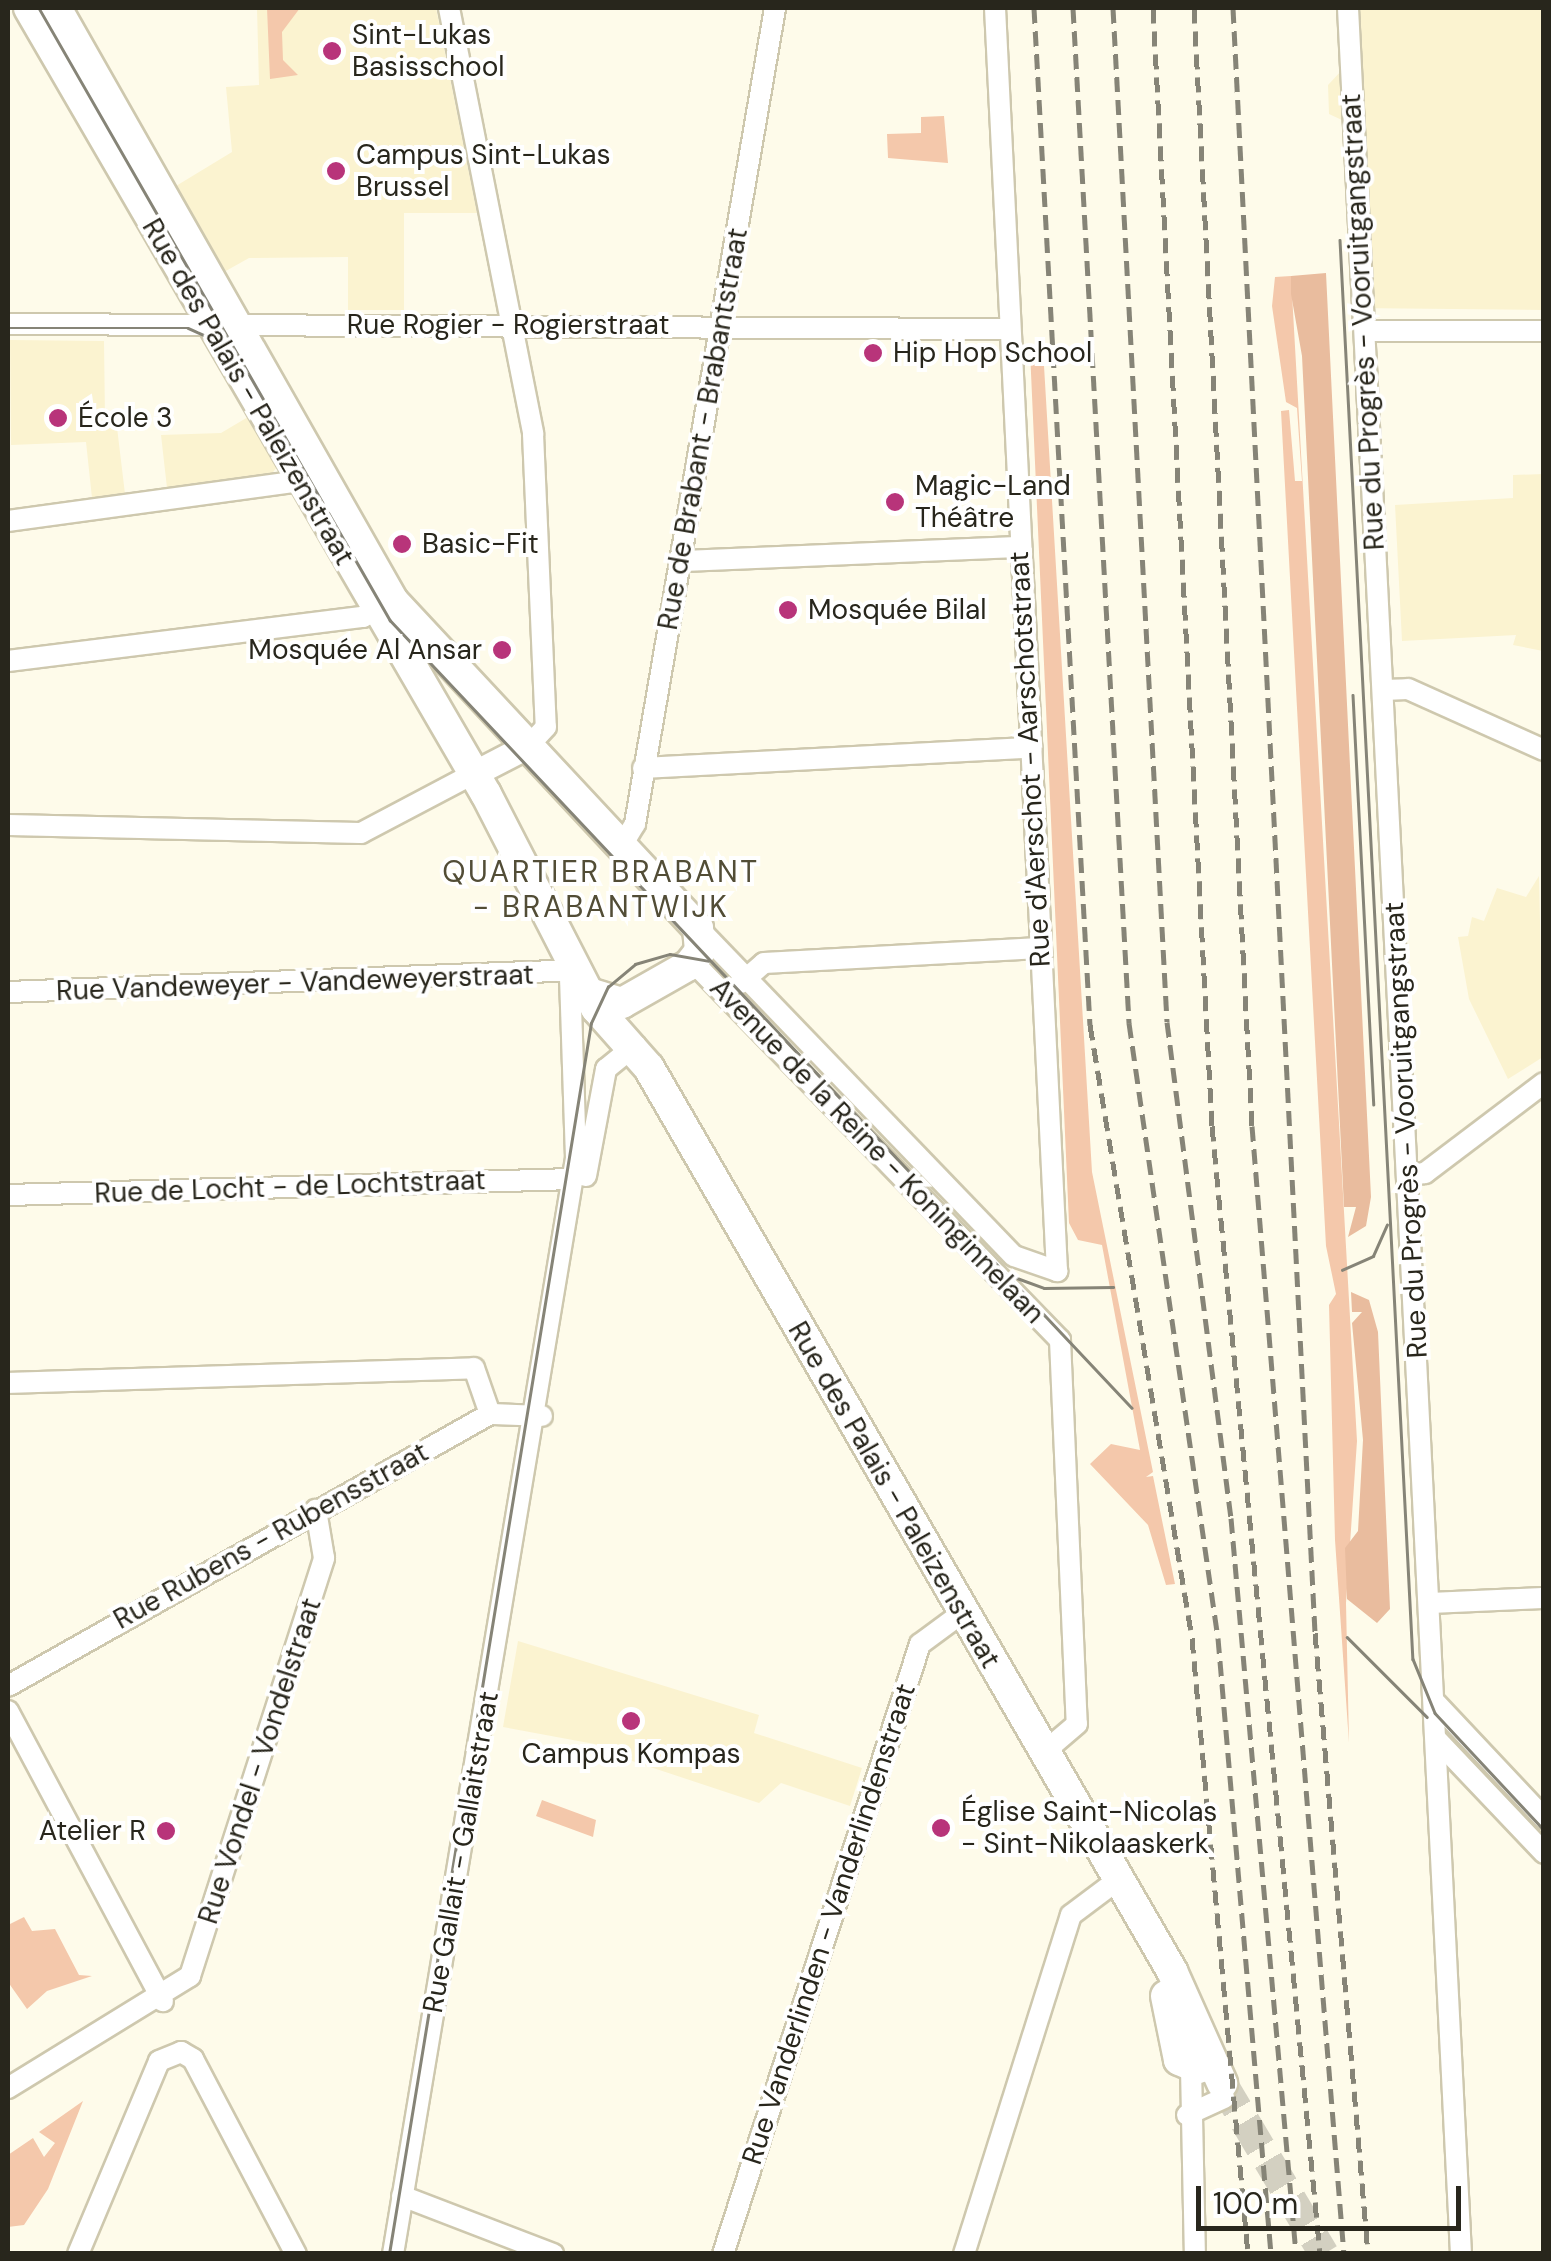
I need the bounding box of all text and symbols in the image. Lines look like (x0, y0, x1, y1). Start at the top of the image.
place label: Sint-Lukas Basisschool (352, 18, 505, 84)
marker: Sint-Lukas Basisschool (321, 40, 343, 62)
street label: Rue du Progrès - Vooruitgangstraat (1334, 93, 1392, 551)
place label: Campus Sint-Lukas Brussel (356, 138, 611, 204)
marker: Campus Sint-Lukas Brussel (325, 160, 347, 182)
street label: Rue des Palais - Paleizenstraat (135, 213, 361, 571)
street label: Rue de Brabant - Brabantstraat (651, 225, 755, 633)
street label: Rue Rogier - Rogierstraat (347, 308, 669, 342)
place label: Hip Hop School (893, 336, 1092, 370)
marker: Hip Hop School (862, 342, 884, 364)
place label: École 3 (78, 401, 173, 435)
marker: École 3 (47, 407, 69, 429)
place label: Magic-Land Théâtre (915, 469, 1071, 535)
marker: Magic-Land Théâtre (884, 491, 906, 513)
place label: Basic-Fit (422, 527, 539, 561)
marker: Basic-Fit (391, 533, 413, 555)
street label: Rue d'Aerschot - Aarschotstraat (1002, 550, 1058, 968)
place label: Mosquée Bilal (808, 593, 986, 627)
marker: Mosquée Bilal (777, 599, 799, 621)
place label: Mosquée Al Ansar (248, 633, 482, 667)
marker: Mosquée Al Ansar (491, 639, 513, 661)
district label: QUARTIER BRABANT - BRABANTWIJK (442, 854, 760, 924)
street label: Rue du Progrès - Vooruitgangstraat (1377, 901, 1435, 1359)
street label: Rue Vandeweyer - Vandeweyerstraat (56, 958, 534, 1008)
street label: Avenue de la Reine - Koninginnelaan (703, 971, 1051, 1331)
street label: Rue de Locht - de Lochtstraat (94, 1163, 486, 1211)
street label: Rue des Palais - Paleizenstraat (781, 1316, 1007, 1674)
street label: Rue Rubens - Rubensstraat (108, 1435, 434, 1637)
street label: Rue Vondel - Vondelstraat (191, 1594, 329, 1928)
street label: Rue Vanderlinden - Vanderlindenstraat (735, 1679, 923, 2169)
street label: Rue Gallait - Gallaitstraat (416, 1689, 506, 2015)
marker: Campus Kompas (620, 1710, 642, 1732)
place label: Campus Kompas (521, 1737, 741, 1771)
place label: Église Saint-Nicolas - Sint-Nikolaaskerk (961, 1795, 1217, 1861)
place label: Atelier R (39, 1814, 146, 1848)
marker: Église Saint-Nicolas - Sint-Nikolaaskerk (930, 1817, 952, 1839)
marker: Atelier R (155, 1820, 177, 1842)
scale bar (1201, 2166, 1466, 2228)
text: 100 m (1213, 2184, 1298, 2223)

